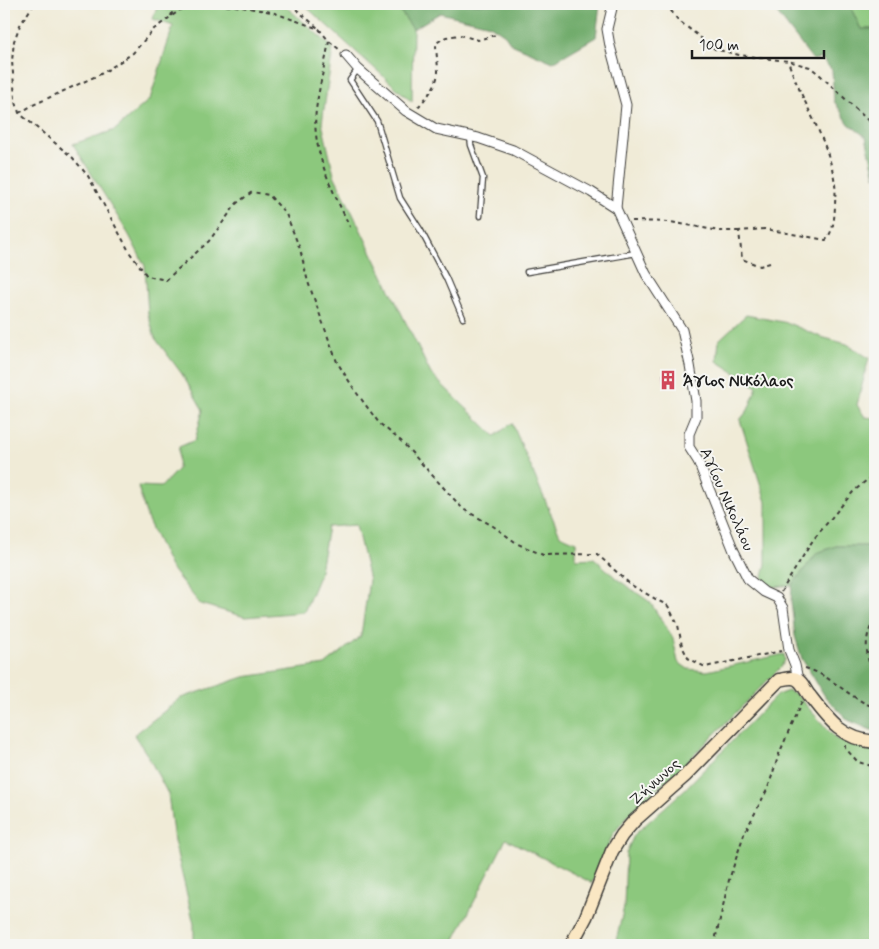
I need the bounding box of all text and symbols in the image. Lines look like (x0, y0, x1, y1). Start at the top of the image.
scale bar (692, 28, 824, 60)
text: 100 m (699, 36, 739, 56)
building icon: Άγιος Νικόλαος (657, 369, 679, 391)
place label: Άγιος Νικόλαος (683, 371, 793, 392)
street label: Αγίου Νικολάου (695, 445, 759, 554)
street label: Ζήνωνος (625, 754, 685, 811)

